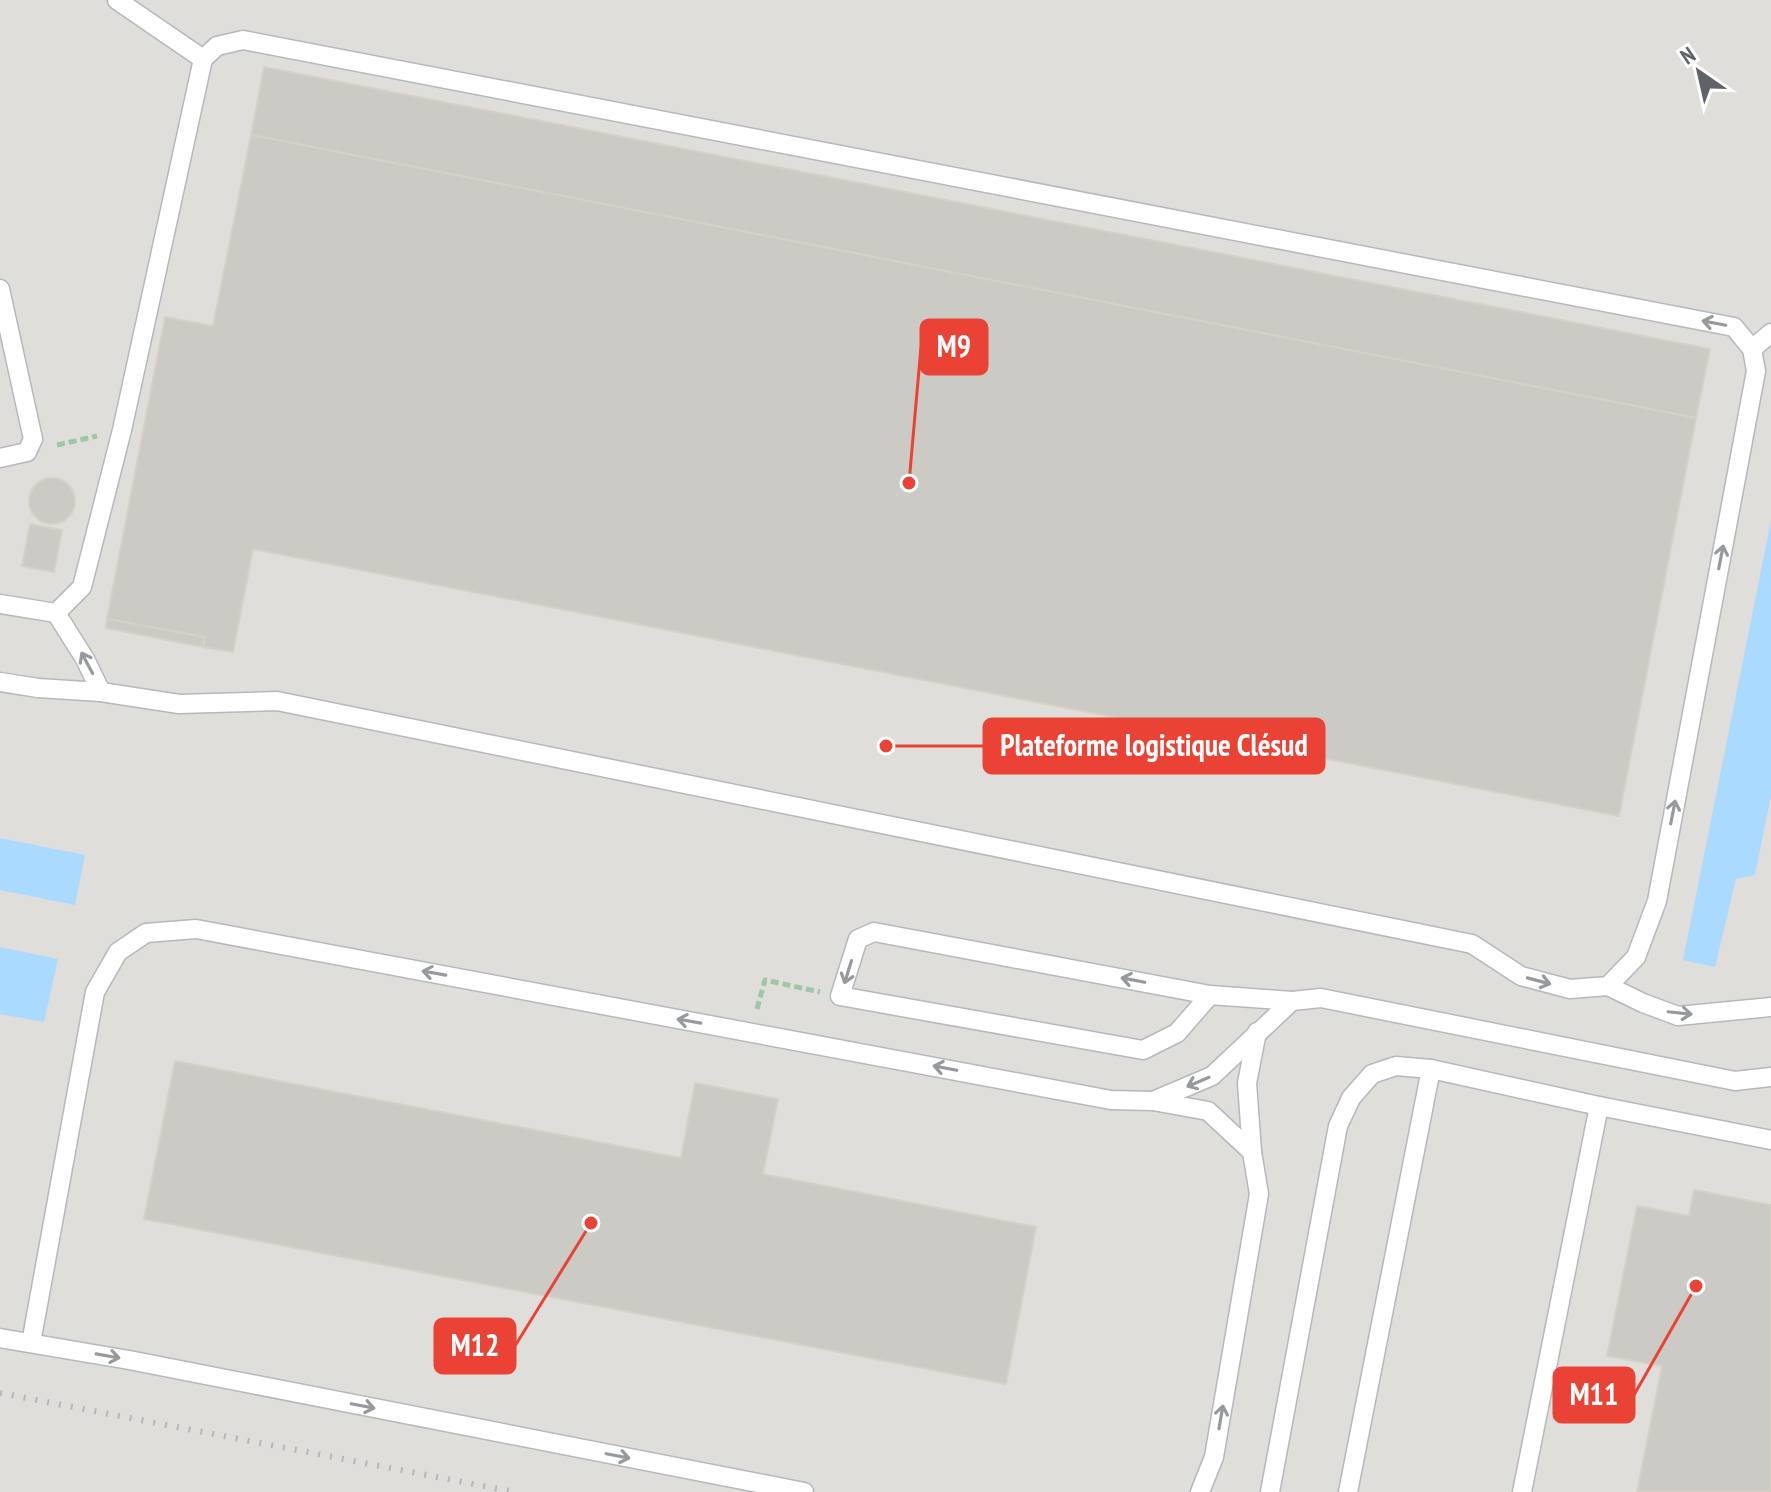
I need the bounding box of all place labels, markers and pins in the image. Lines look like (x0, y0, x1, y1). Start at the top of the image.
callout: M9 (921, 320, 987, 374)
callout: Plateforme logistique Clésud (984, 719, 1324, 773)
callout: M12 (435, 1319, 515, 1373)
callout: M11 (1554, 1368, 1634, 1422)

